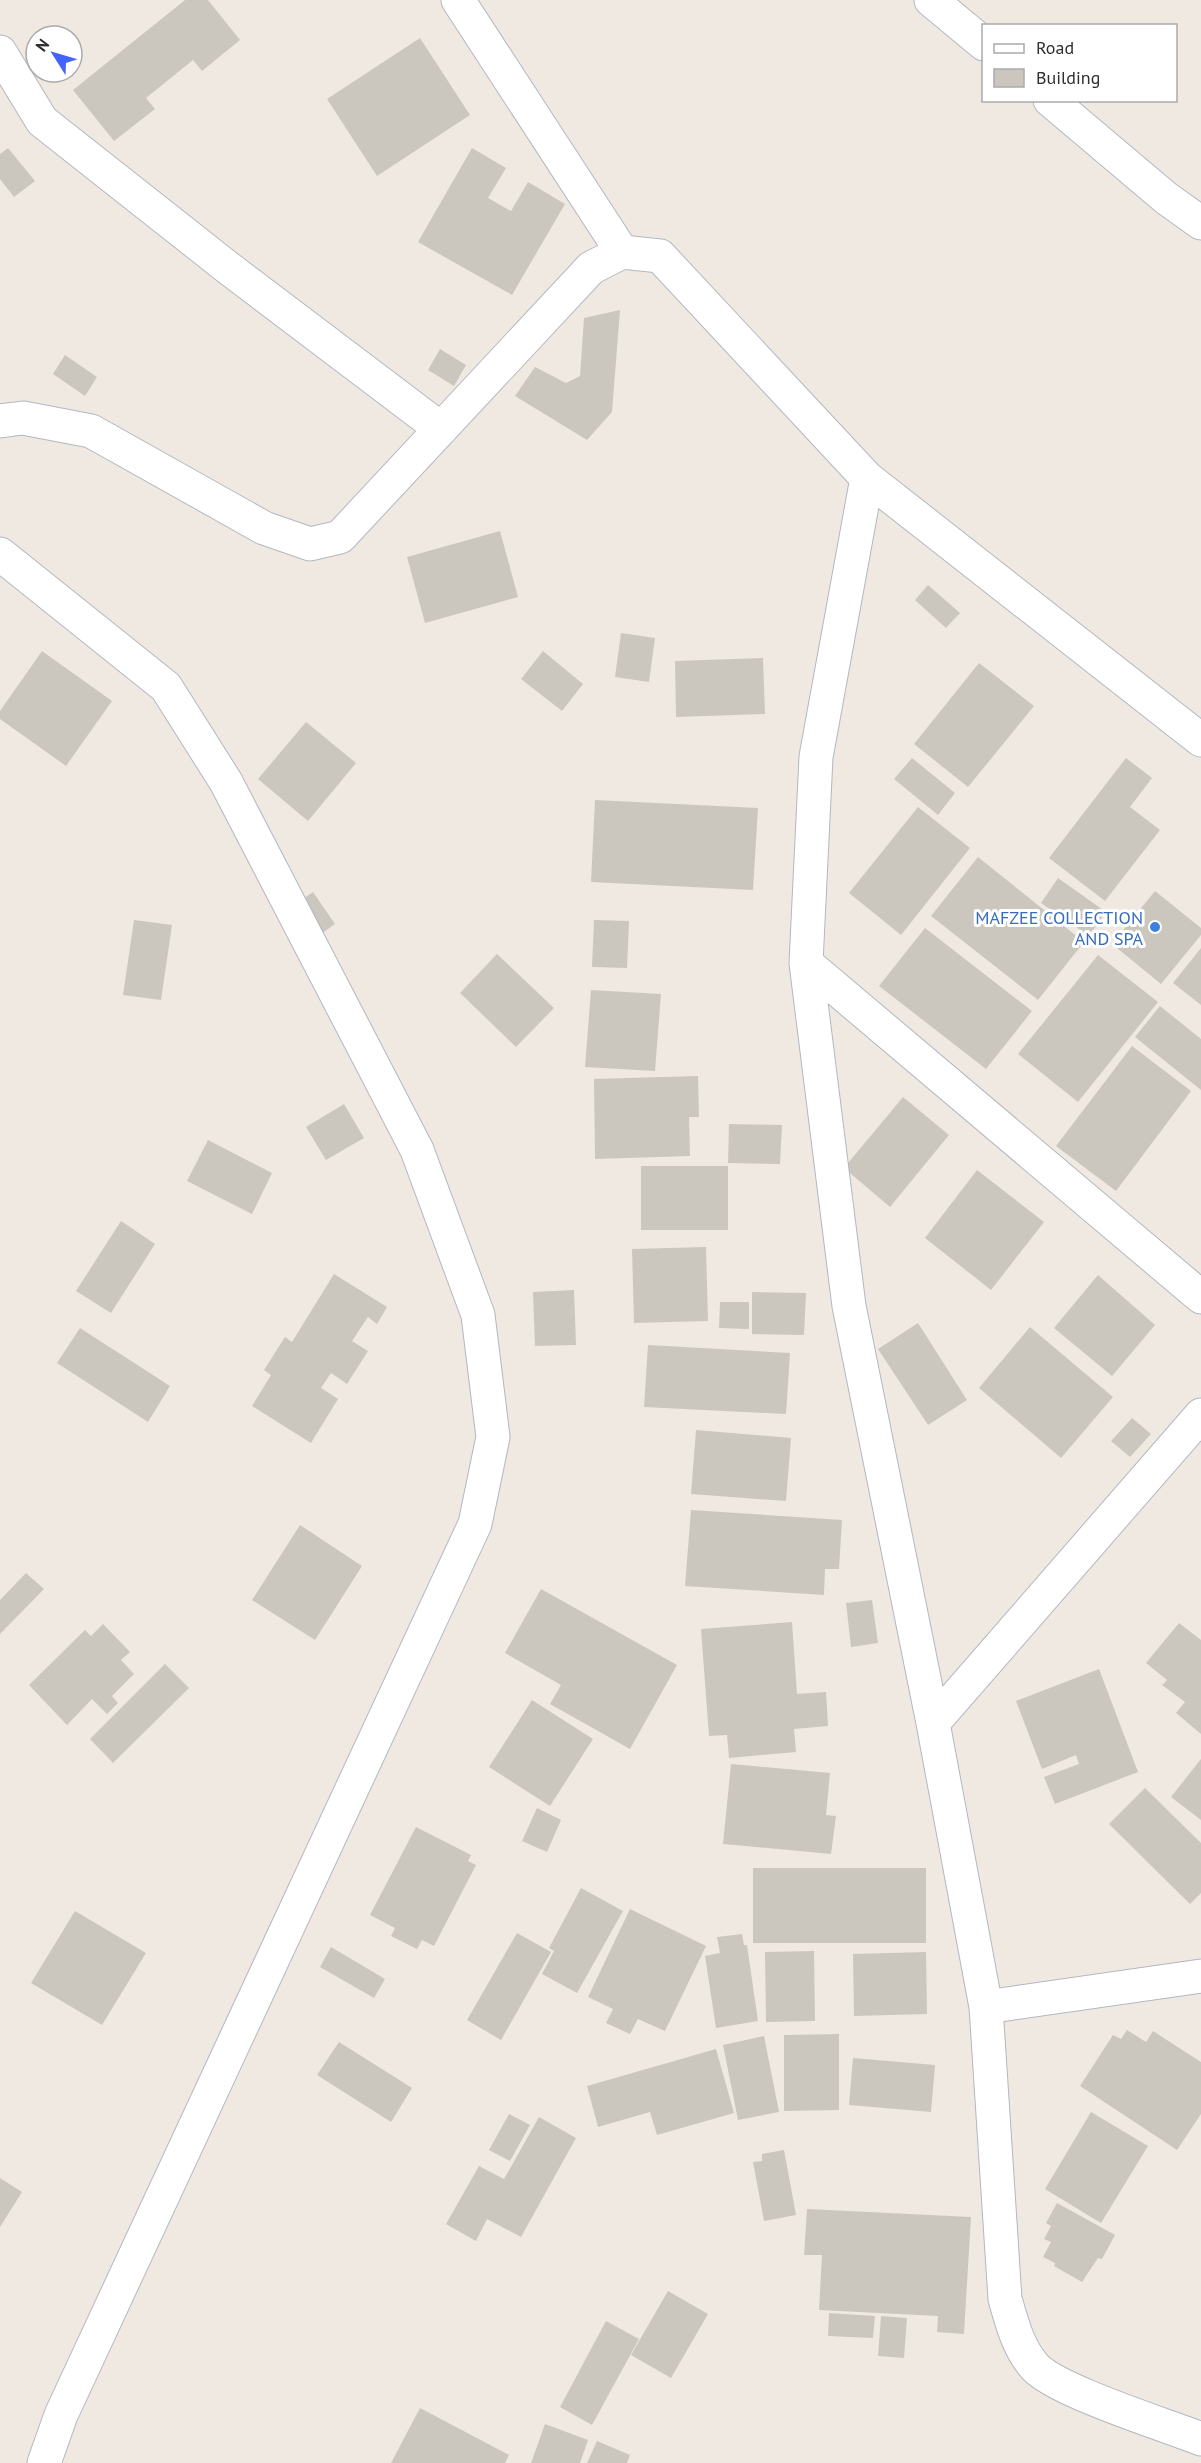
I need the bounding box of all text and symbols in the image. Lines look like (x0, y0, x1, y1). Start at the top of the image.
north arrow (24, 24, 84, 84)
legend (982, 24, 1177, 102)
text: N (31, 35, 53, 55)
text: Road (1036, 36, 1074, 59)
text: Building (1036, 66, 1100, 89)
place label: MAFZEE COLLECTION AND SPA (975, 906, 1143, 950)
marker: MAFZEE COLLECTION AND SPA (1148, 920, 1162, 934)

